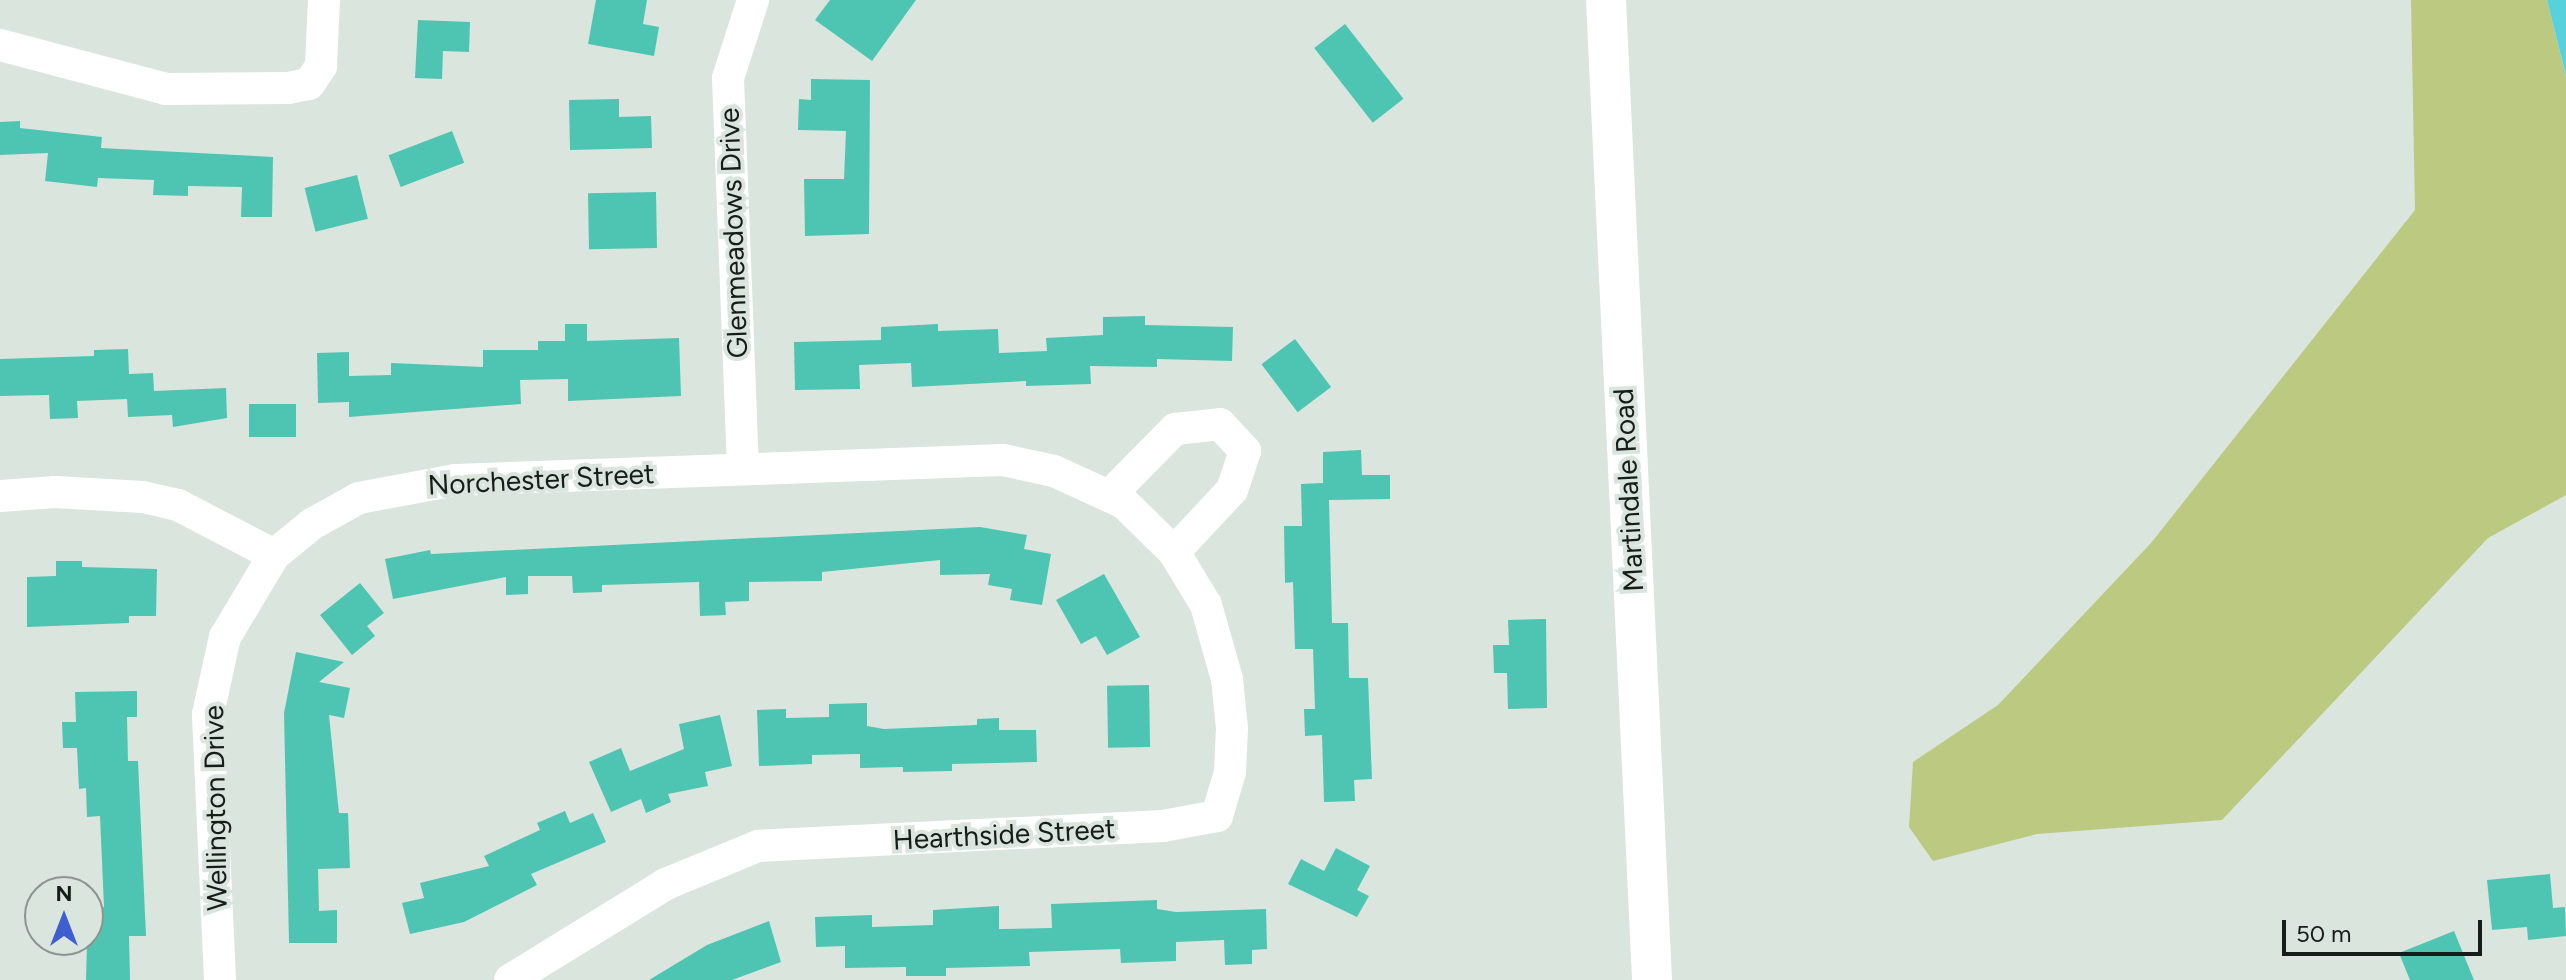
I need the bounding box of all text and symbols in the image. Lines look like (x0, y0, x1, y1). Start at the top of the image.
street label: Glenmeadows Drive (712, 107, 754, 359)
street label: Martindale Road (1606, 387, 1650, 593)
street label: Norchester Street (427, 456, 655, 502)
street label: Wellington Drive (196, 705, 234, 911)
street label: Hearthside Street (892, 811, 1116, 857)
north arrow (24, 876, 104, 956)
text: N (55, 880, 73, 907)
scale bar (2286, 904, 2486, 954)
text: 50 m (2296, 919, 2352, 948)

